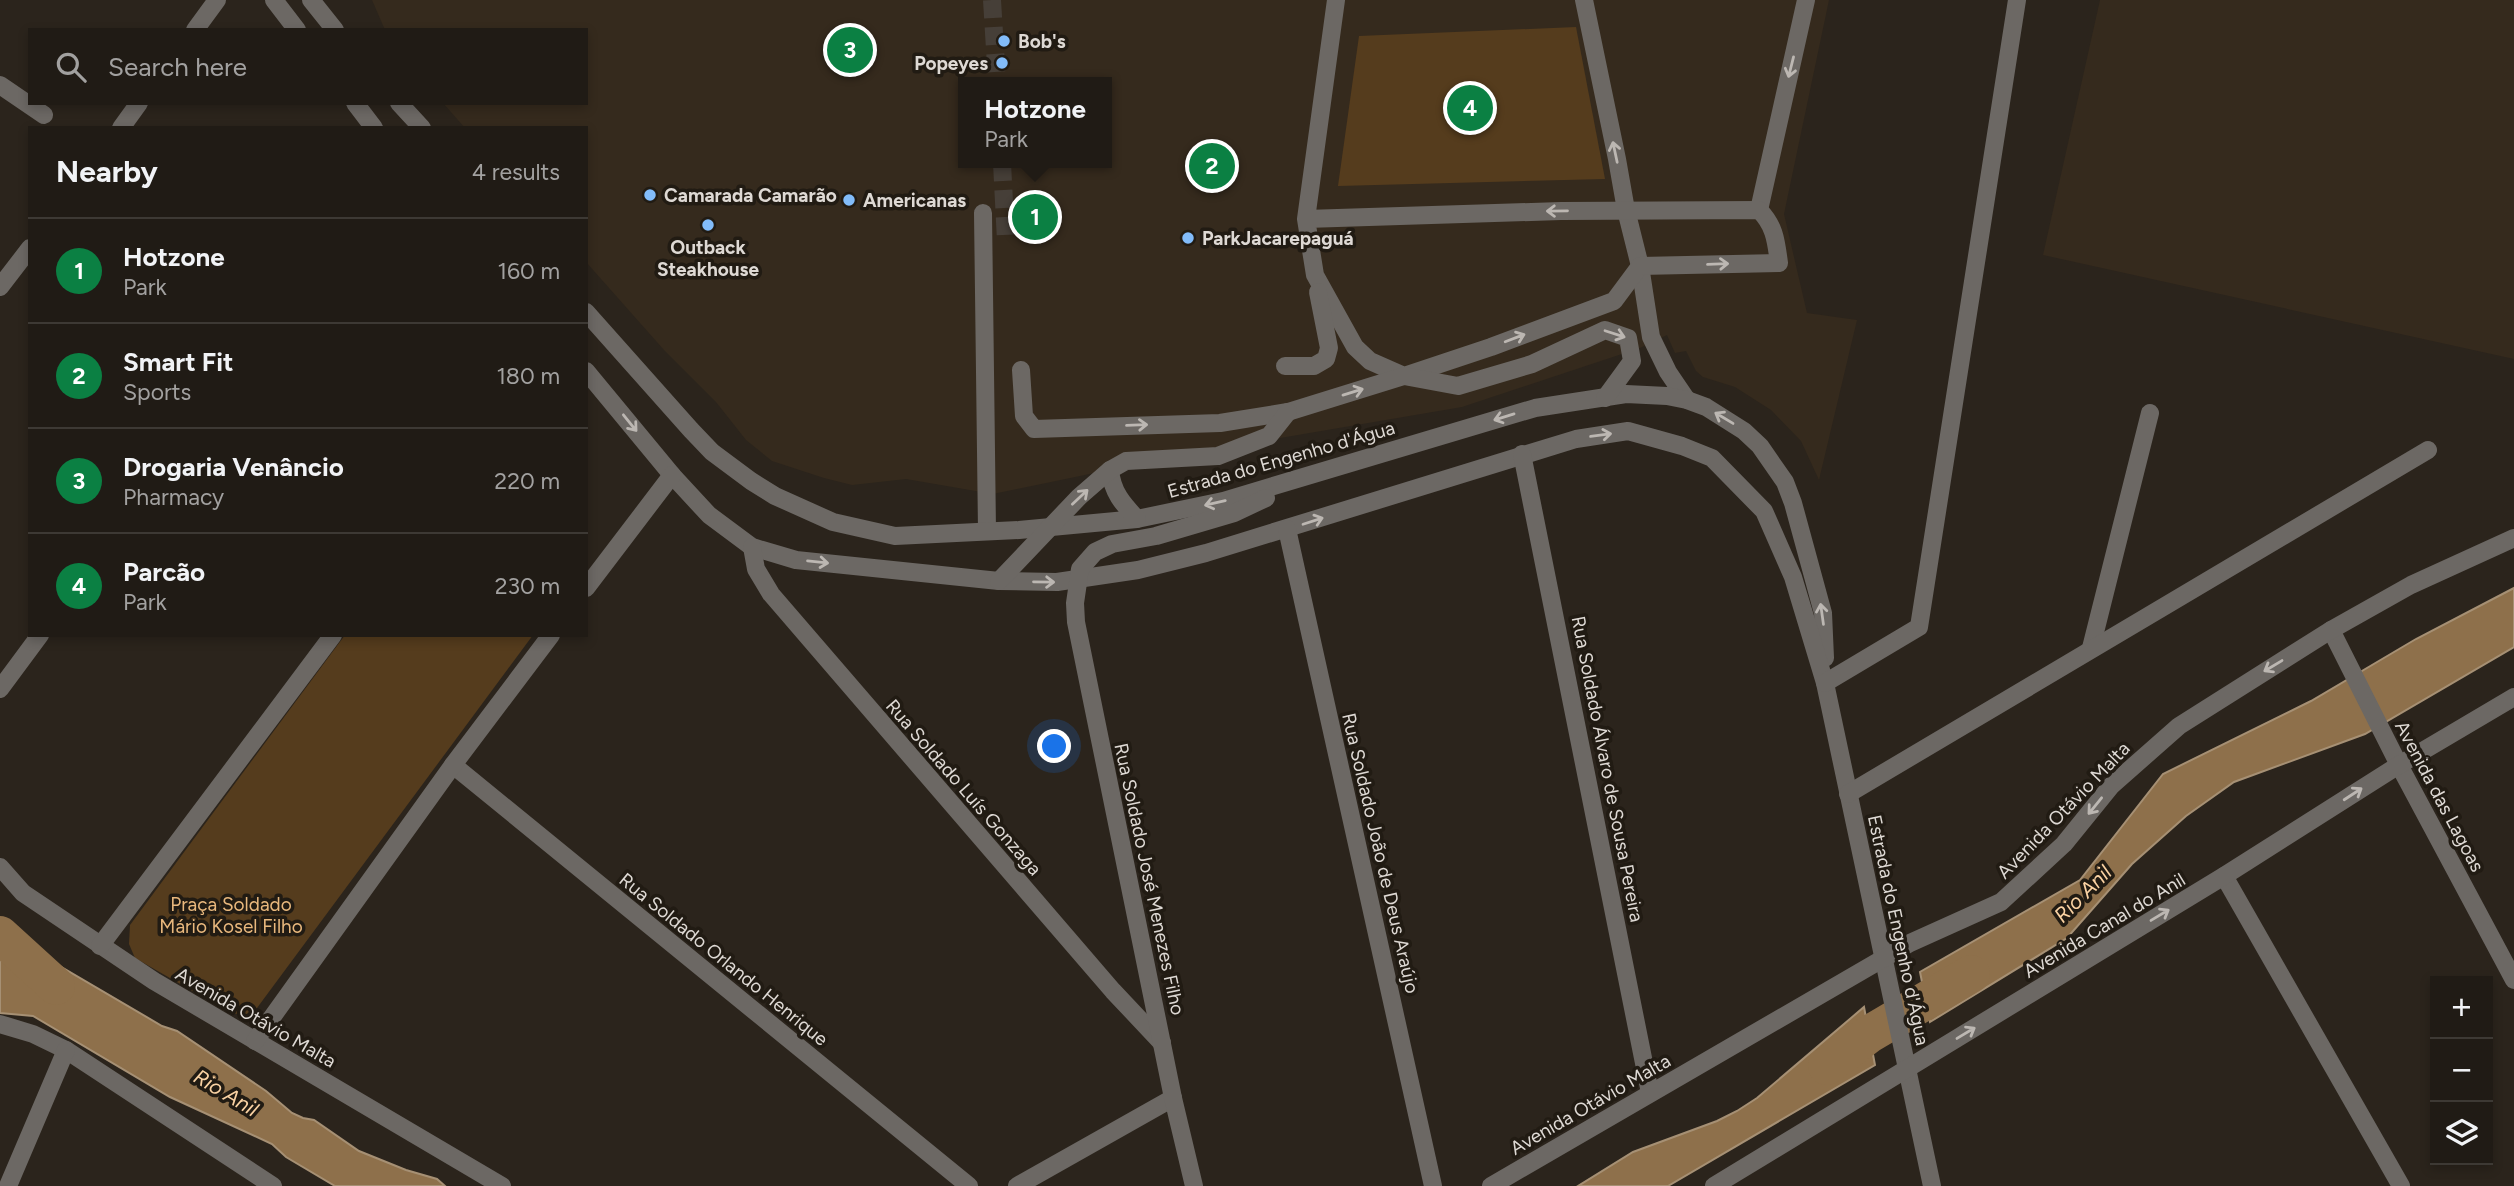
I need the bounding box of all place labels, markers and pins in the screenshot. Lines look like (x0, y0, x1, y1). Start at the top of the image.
pin: 3 (827, 24, 873, 76)
place label: Bob's (1018, 30, 1066, 53)
marker: Bob's (996, 33, 1012, 49)
place label: Popeyes (914, 52, 988, 75)
marker: Popeyes (994, 55, 1010, 71)
pin: 4 (1447, 82, 1493, 134)
pin: 2 (1189, 140, 1235, 192)
place label: Camarada Camarão (664, 184, 837, 207)
marker: Camarada Camarão (642, 187, 658, 203)
place label: Americanas (863, 189, 966, 212)
pin: 1 (1012, 191, 1058, 243)
marker: Americanas (841, 192, 857, 208)
marker: Outback Steakhouse (700, 217, 716, 233)
place label: ParkJacarepaguá (1202, 227, 1353, 250)
marker: ParkJacarepaguá (1180, 230, 1196, 246)
place label: Outback Steakhouse (657, 236, 759, 281)

